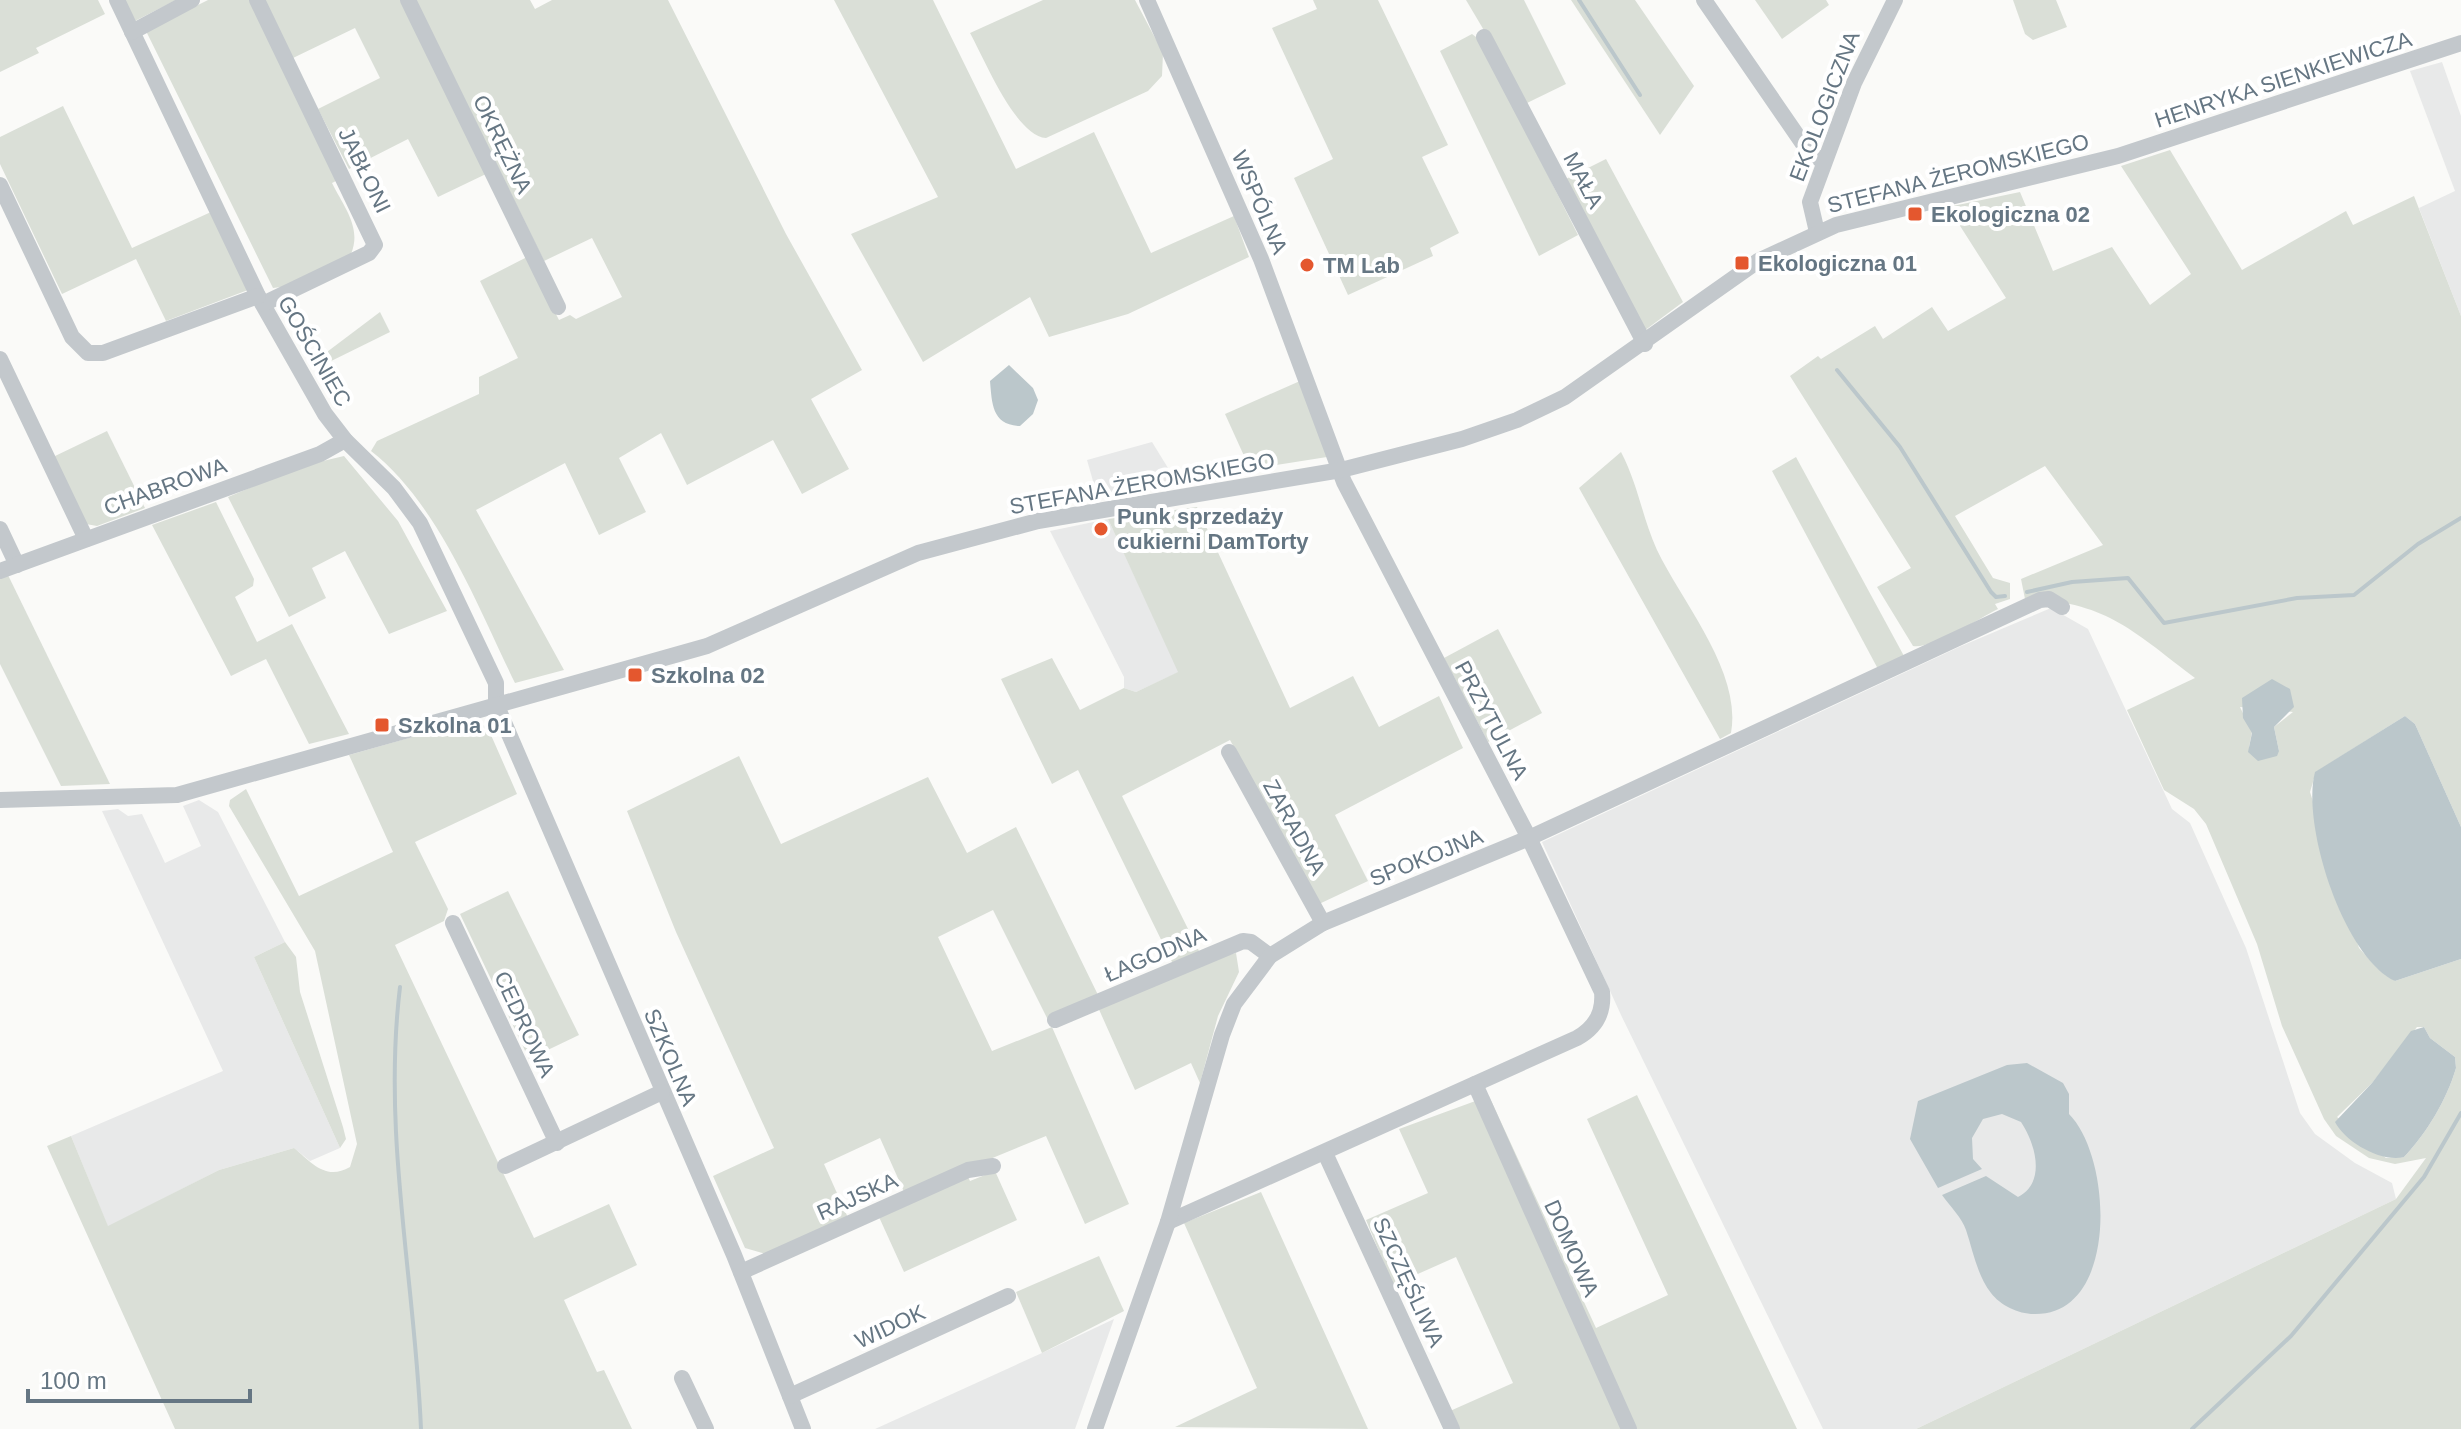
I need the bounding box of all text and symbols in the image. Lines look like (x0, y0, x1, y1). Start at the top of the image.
street label: HENRYKA SIENKIEWICZA (2152, 26, 2415, 133)
street label: EKOLOGICZNA (1784, 27, 1865, 185)
street label: OKRĘŻNA (468, 91, 537, 198)
street label: JABŁONI (333, 124, 396, 217)
street label: STEFANA ŻEROMSKIEGO (1825, 129, 2092, 218)
street label: WSPÓLNA (1227, 147, 1293, 258)
street label: MAŁA (1558, 148, 1609, 213)
place label: Ekologiczna 02 (1931, 202, 2090, 227)
marker: Ekologiczna 02 (1906, 205, 1924, 223)
place label: Ekologiczna 01 (1758, 251, 1917, 276)
place label: TM Lab (1323, 253, 1400, 278)
marker: Ekologiczna 01 (1733, 254, 1751, 272)
marker: TM Lab (1298, 256, 1316, 274)
street label: GOŚCINIEC (273, 292, 356, 411)
street label: STEFANA ŻEROMSKIEGO (1007, 448, 1277, 519)
street label: CHABROWA (100, 453, 230, 520)
place label: Punk sprzedaży cukierni DamTorty (1117, 504, 1309, 554)
marker: Punk sprzedaży cukierni DamTorty (1092, 520, 1110, 538)
street label: PRZYTULNA (1450, 657, 1533, 784)
place label: Szkolna 02 (651, 663, 765, 688)
marker: Szkolna 02 (626, 666, 644, 684)
place label: Szkolna 01 (398, 713, 512, 738)
marker: Szkolna 01 (373, 716, 391, 734)
street label: ZARADNA (1258, 775, 1331, 880)
street label: SPOKOJNA (1366, 823, 1487, 891)
street label: ŁAGODNA (1101, 922, 1210, 987)
street label: CEDROWA (489, 967, 560, 1081)
street label: SZKOLNA (639, 1005, 702, 1110)
street label: RAJSKA (813, 1168, 902, 1225)
street label: DOMOWA (1539, 1196, 1604, 1301)
street label: SZCZĘŚLIWA (1368, 1214, 1450, 1351)
street label: WIDOK (851, 1299, 930, 1354)
scale bar (28, 1353, 250, 1403)
text: 100 m (40, 1367, 107, 1394)

